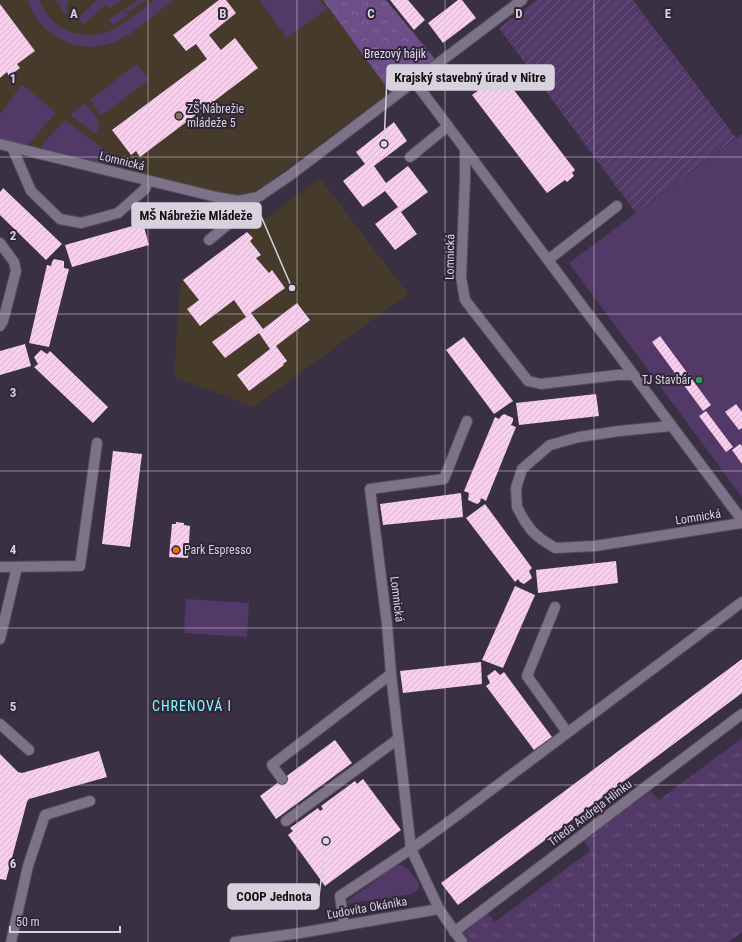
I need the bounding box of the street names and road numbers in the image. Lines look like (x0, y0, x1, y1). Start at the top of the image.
street label: Lomnická (98, 149, 146, 173)
street label: Lomnická (443, 234, 457, 280)
street label: Lomnická (674, 506, 722, 528)
street label: Lomnická (387, 575, 407, 623)
street label: Trieda Andreja Hlinku (545, 777, 635, 849)
street label: Ľudovíta Okánika (326, 894, 408, 922)

